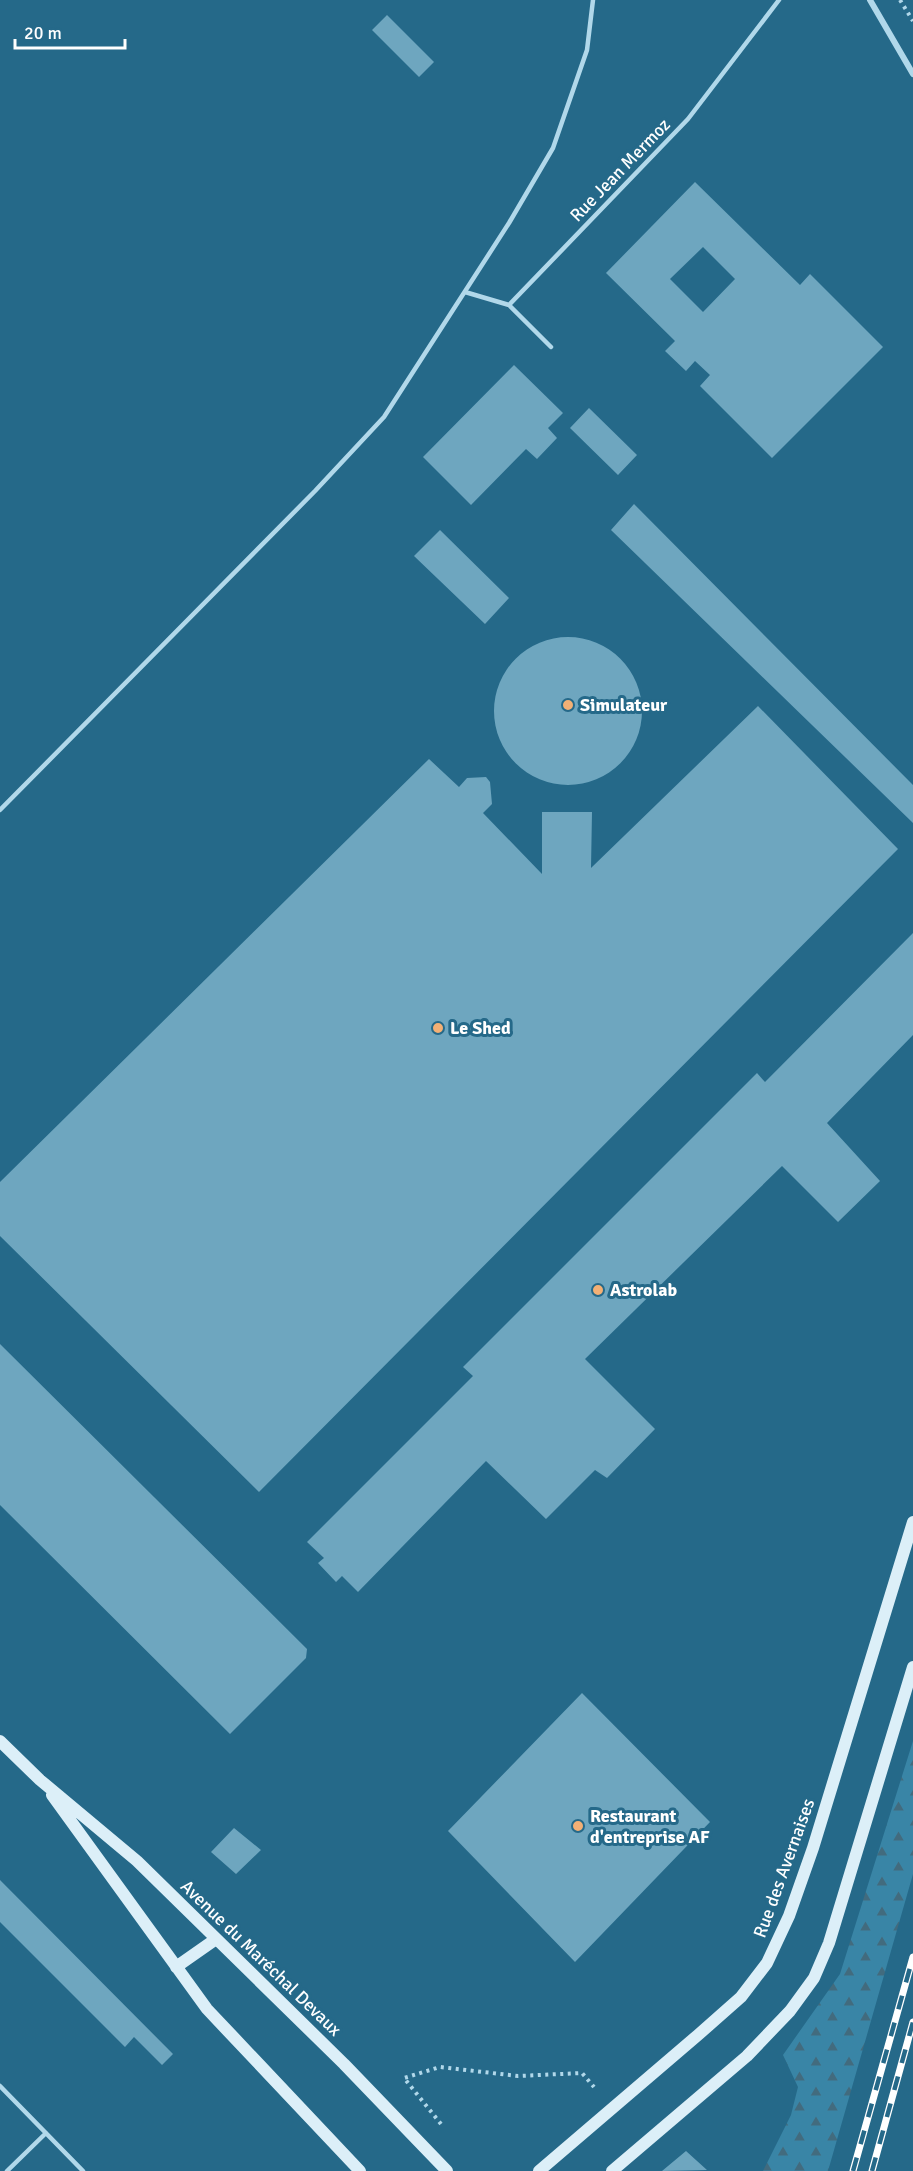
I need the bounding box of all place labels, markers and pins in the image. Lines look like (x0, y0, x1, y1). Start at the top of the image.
place label: Simulateur (580, 694, 668, 716)
marker: Simulateur (561, 698, 575, 712)
place label: Le Shed (450, 1017, 511, 1039)
marker: Le Shed (431, 1021, 445, 1035)
place label: Astrolab (610, 1279, 677, 1301)
marker: Astrolab (591, 1283, 605, 1297)
place label: Restaurant d'entreprise AF (590, 1805, 710, 1848)
marker: Restaurant d'entreprise AF (571, 1819, 585, 1833)

